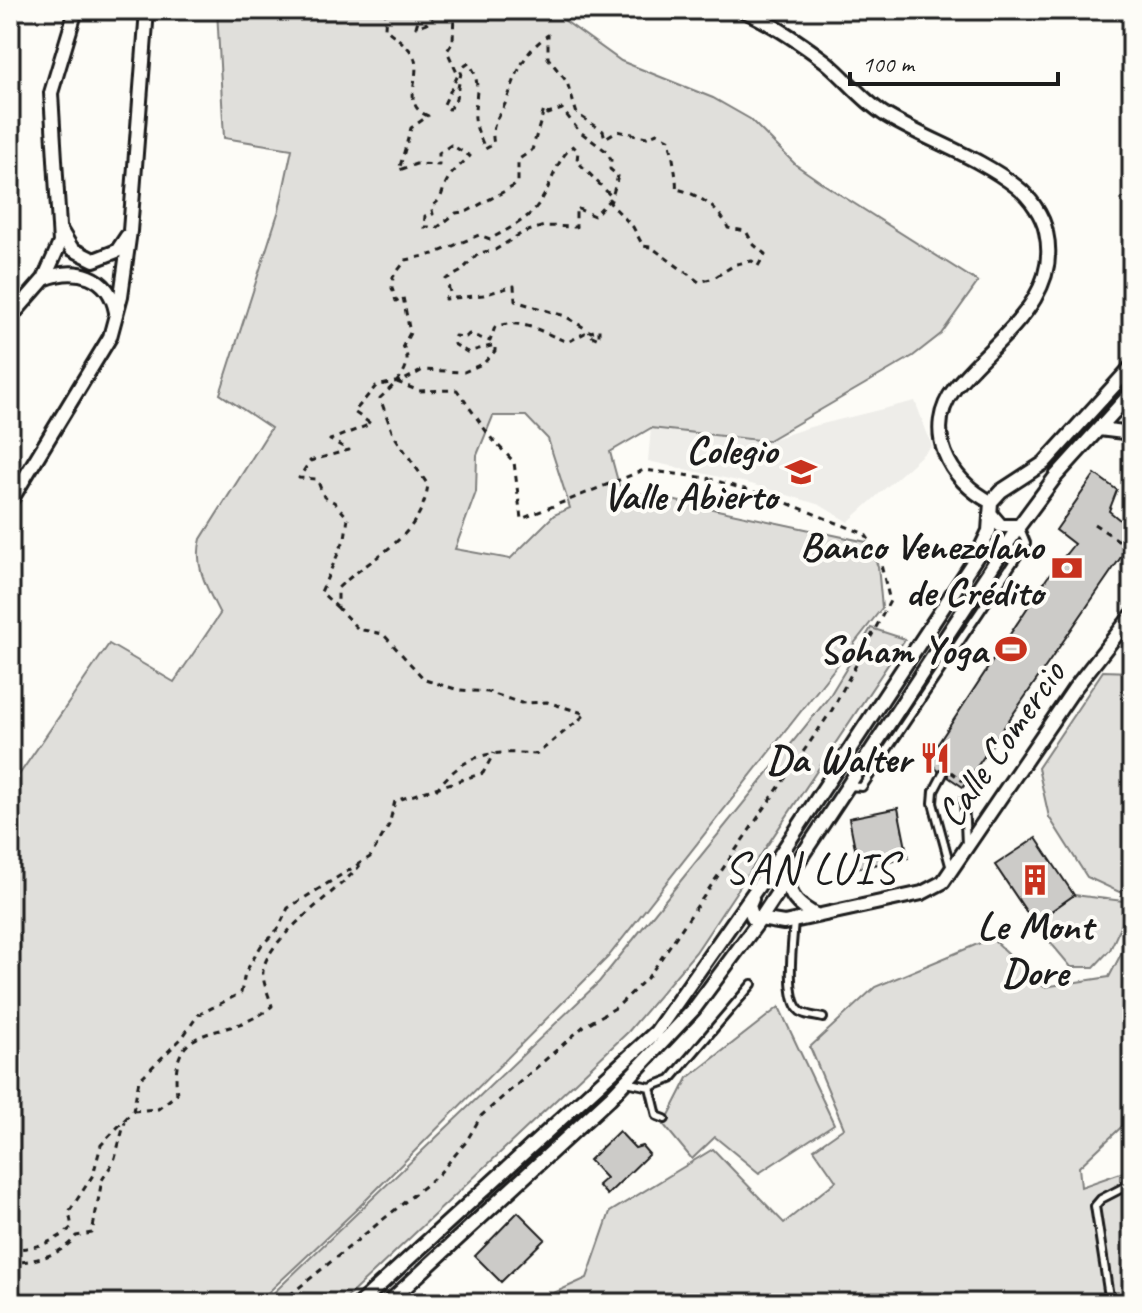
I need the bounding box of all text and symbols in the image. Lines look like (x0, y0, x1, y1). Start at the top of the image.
scale bar (850, 36, 1058, 86)
text: 100 m (862, 49, 916, 79)
place label: Colegio Valle Abierto (603, 425, 781, 521)
school or university icon: Colegio Valle Abierto (784, 455, 818, 489)
place label: Banco Venezolano de Crédito (800, 521, 1047, 617)
bank icon: Banco Venezolano de Crédito (1050, 551, 1084, 585)
place label: Soham Yoga (819, 625, 990, 675)
sports icon: Soham Yoga (994, 632, 1028, 666)
street label: Calle Comercio (925, 649, 1077, 836)
place label: Da Walter (767, 734, 916, 784)
restaurant icon: Da Walter (918, 741, 952, 775)
district label: SAN LUIS (724, 841, 904, 896)
building icon: Le Mont Dore (1018, 863, 1052, 897)
place label: Le Mont Dore (977, 901, 1097, 997)

